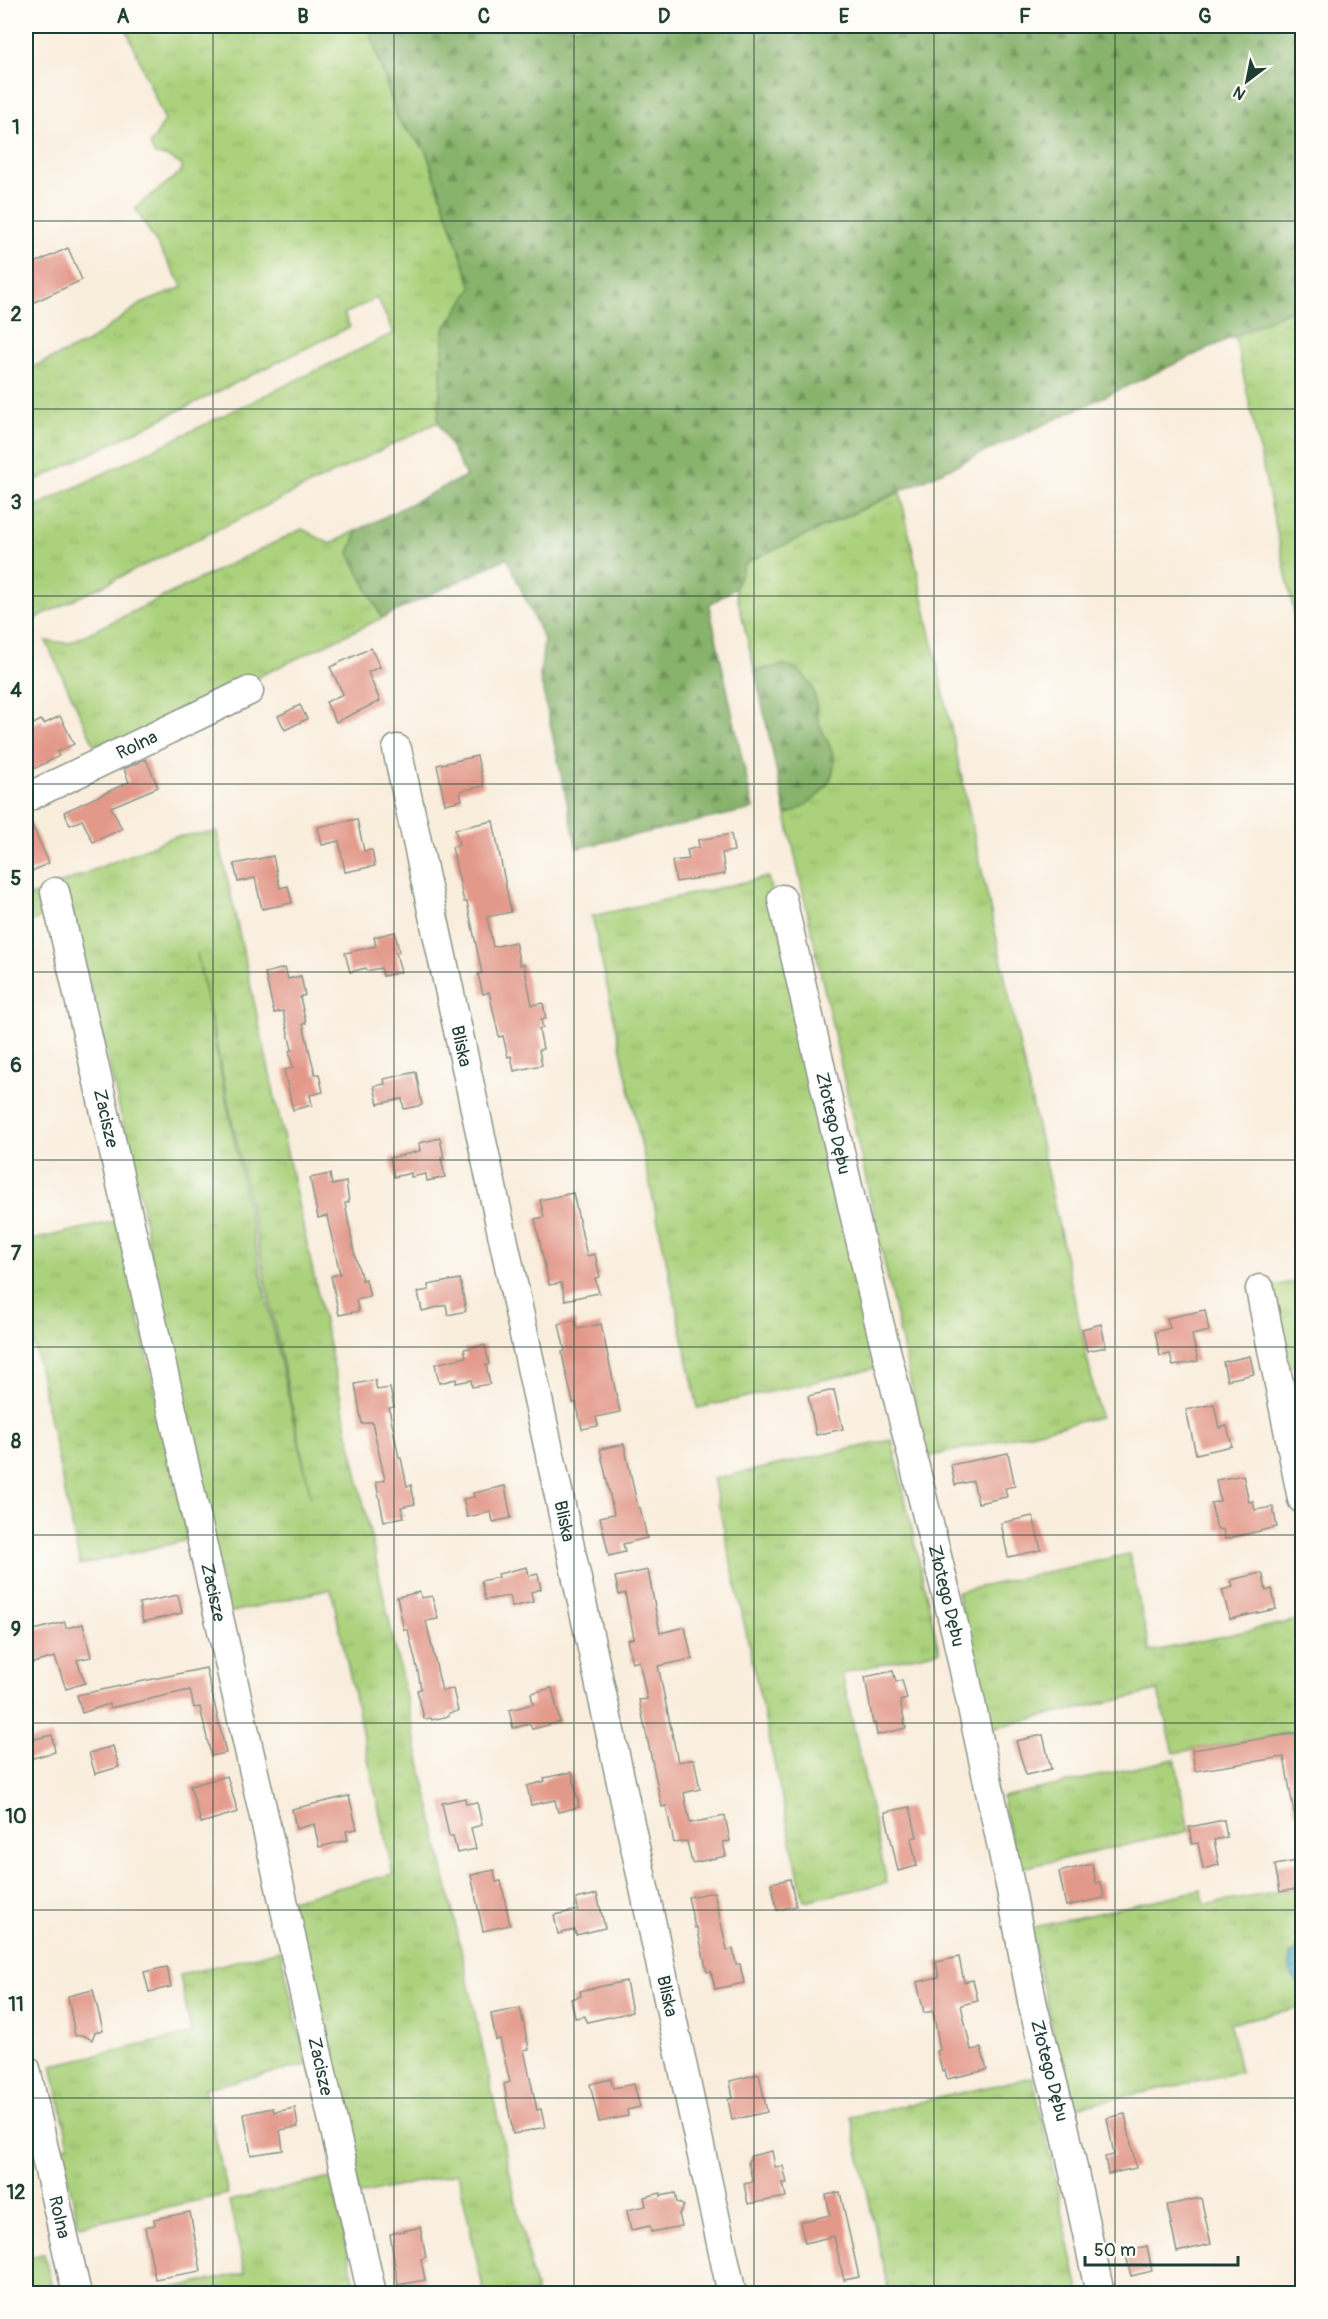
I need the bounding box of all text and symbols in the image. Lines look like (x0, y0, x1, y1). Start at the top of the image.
text: A (117, 4, 130, 29)
text: B (297, 4, 309, 29)
text: C (478, 4, 490, 29)
text: D (658, 4, 671, 29)
text: E (839, 4, 850, 29)
text: F (1019, 4, 1031, 29)
text: G (1198, 4, 1212, 29)
north arrow (1217, 51, 1277, 111)
text: N (1230, 81, 1249, 104)
text: 1 (12, 115, 20, 140)
text: 2 (10, 302, 22, 327)
text: 3 (10, 490, 22, 515)
text: 4 (10, 678, 22, 703)
street label: Rolna (113, 725, 161, 764)
text: 5 (11, 866, 22, 891)
street label: Bliska (446, 1023, 477, 1069)
text: 6 (10, 1053, 22, 1078)
street label: Złotego Dębu (811, 1070, 856, 1176)
street label: Zacisze (88, 1087, 124, 1150)
text: 7 (11, 1241, 22, 1266)
text: 8 (11, 1429, 21, 1454)
street label: Bliska (549, 1498, 580, 1544)
street label: Złotego Dębu (923, 1543, 970, 1649)
street label: Zacisze (196, 1561, 231, 1624)
text: 9 (11, 1617, 21, 1642)
text: 10 (5, 1804, 27, 1829)
street label: Bliska (652, 1973, 683, 2019)
text: 11 (8, 1992, 24, 2017)
street label: Złotego Dębu (1026, 2017, 1074, 2124)
street label: Zacisze (303, 2035, 338, 2098)
text: 12 (7, 2180, 26, 2205)
street label: Rolna (44, 2194, 76, 2241)
scale bar (1085, 2229, 1238, 2267)
text: 50 m (1094, 2239, 1136, 2262)

